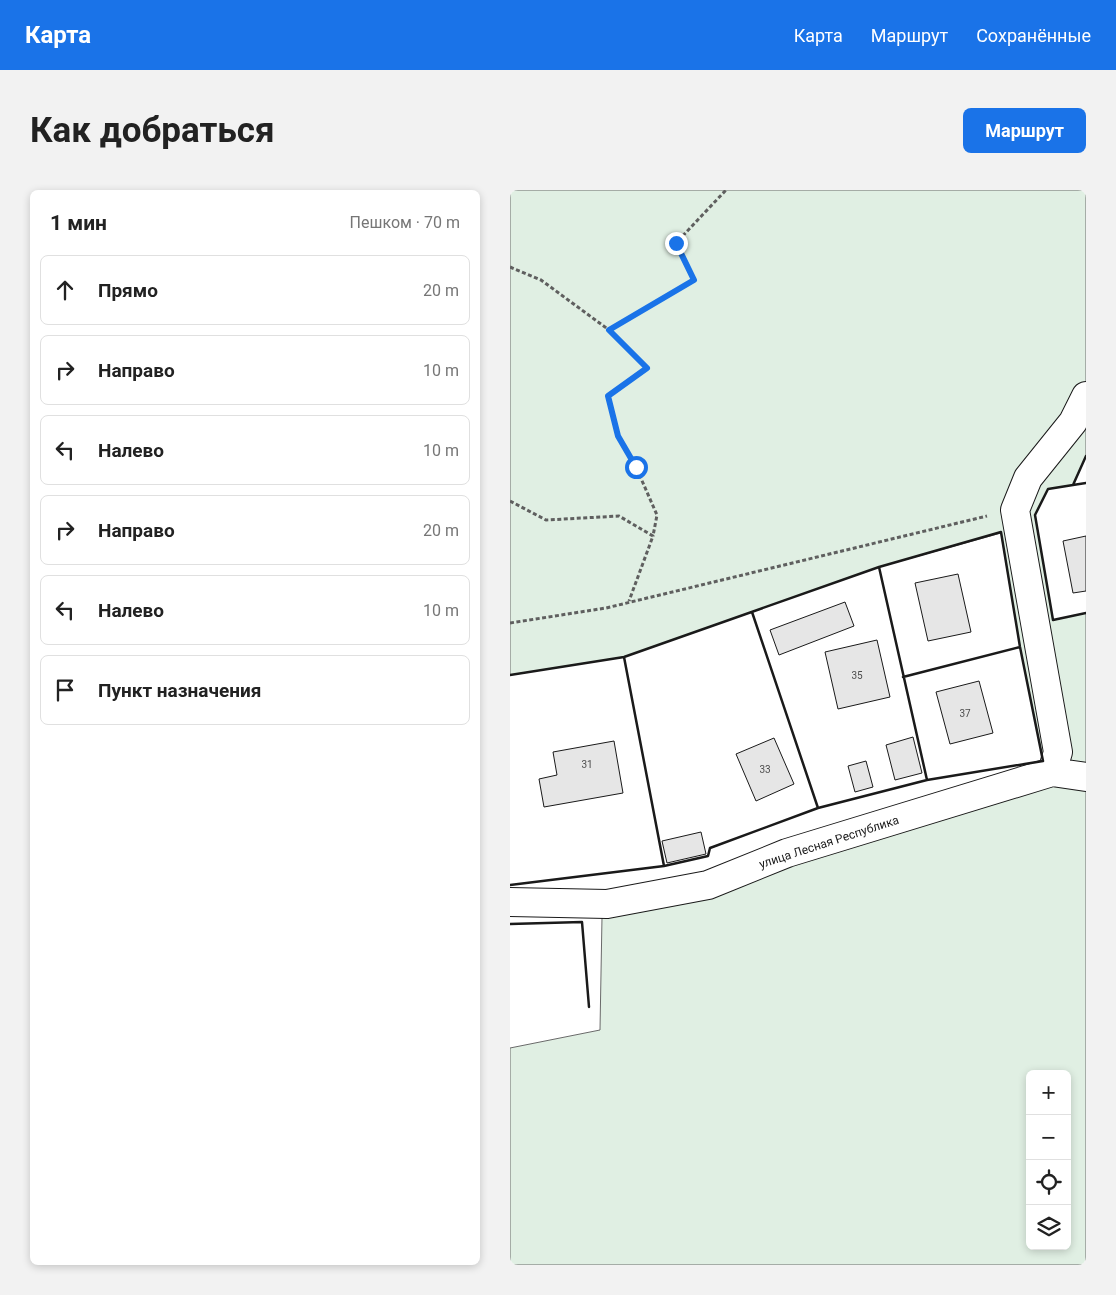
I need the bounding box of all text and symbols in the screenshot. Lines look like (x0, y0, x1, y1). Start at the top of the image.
text: Карта (25, 21, 91, 49)
text: Карта (794, 25, 843, 46)
text: Маршрут (871, 25, 948, 46)
text: Сохранённые (976, 25, 1091, 46)
button: Маршрут (963, 108, 1086, 153)
text: Как добраться (30, 110, 275, 151)
text: 1 мин (50, 211, 107, 235)
text: Пешком · 70 m (350, 213, 460, 232)
route end (665, 232, 688, 255)
icon: ahead (51, 276, 79, 304)
text: Прямо (98, 279, 158, 302)
text: 20 m (423, 281, 459, 300)
icon: right (51, 356, 79, 384)
text: Направо (98, 359, 175, 382)
text: 10 m (423, 361, 459, 380)
icon: left (51, 436, 79, 464)
text: Налево (98, 439, 164, 462)
text: 10 m (423, 441, 459, 460)
route start (625, 456, 648, 479)
icon: right (51, 516, 79, 544)
text: Направо (98, 519, 175, 542)
text: 20 m (423, 521, 459, 540)
icon: left (51, 596, 79, 624)
text: Налево (98, 599, 164, 622)
text: 10 m (423, 601, 459, 620)
house number: 35 (851, 670, 863, 681)
icon: arrive (51, 676, 79, 704)
text: Пункт назначения (98, 679, 261, 702)
house number: 37 (959, 708, 971, 719)
house number: 31 (581, 759, 593, 770)
house number: 33 (759, 764, 771, 775)
street label: улица Лесная Республика (757, 813, 901, 871)
map controls (1026, 1070, 1071, 1250)
button: + (1026, 1070, 1071, 1115)
button: − (1026, 1115, 1071, 1160)
button: locate (1026, 1160, 1071, 1205)
button: layers (1026, 1205, 1071, 1250)

